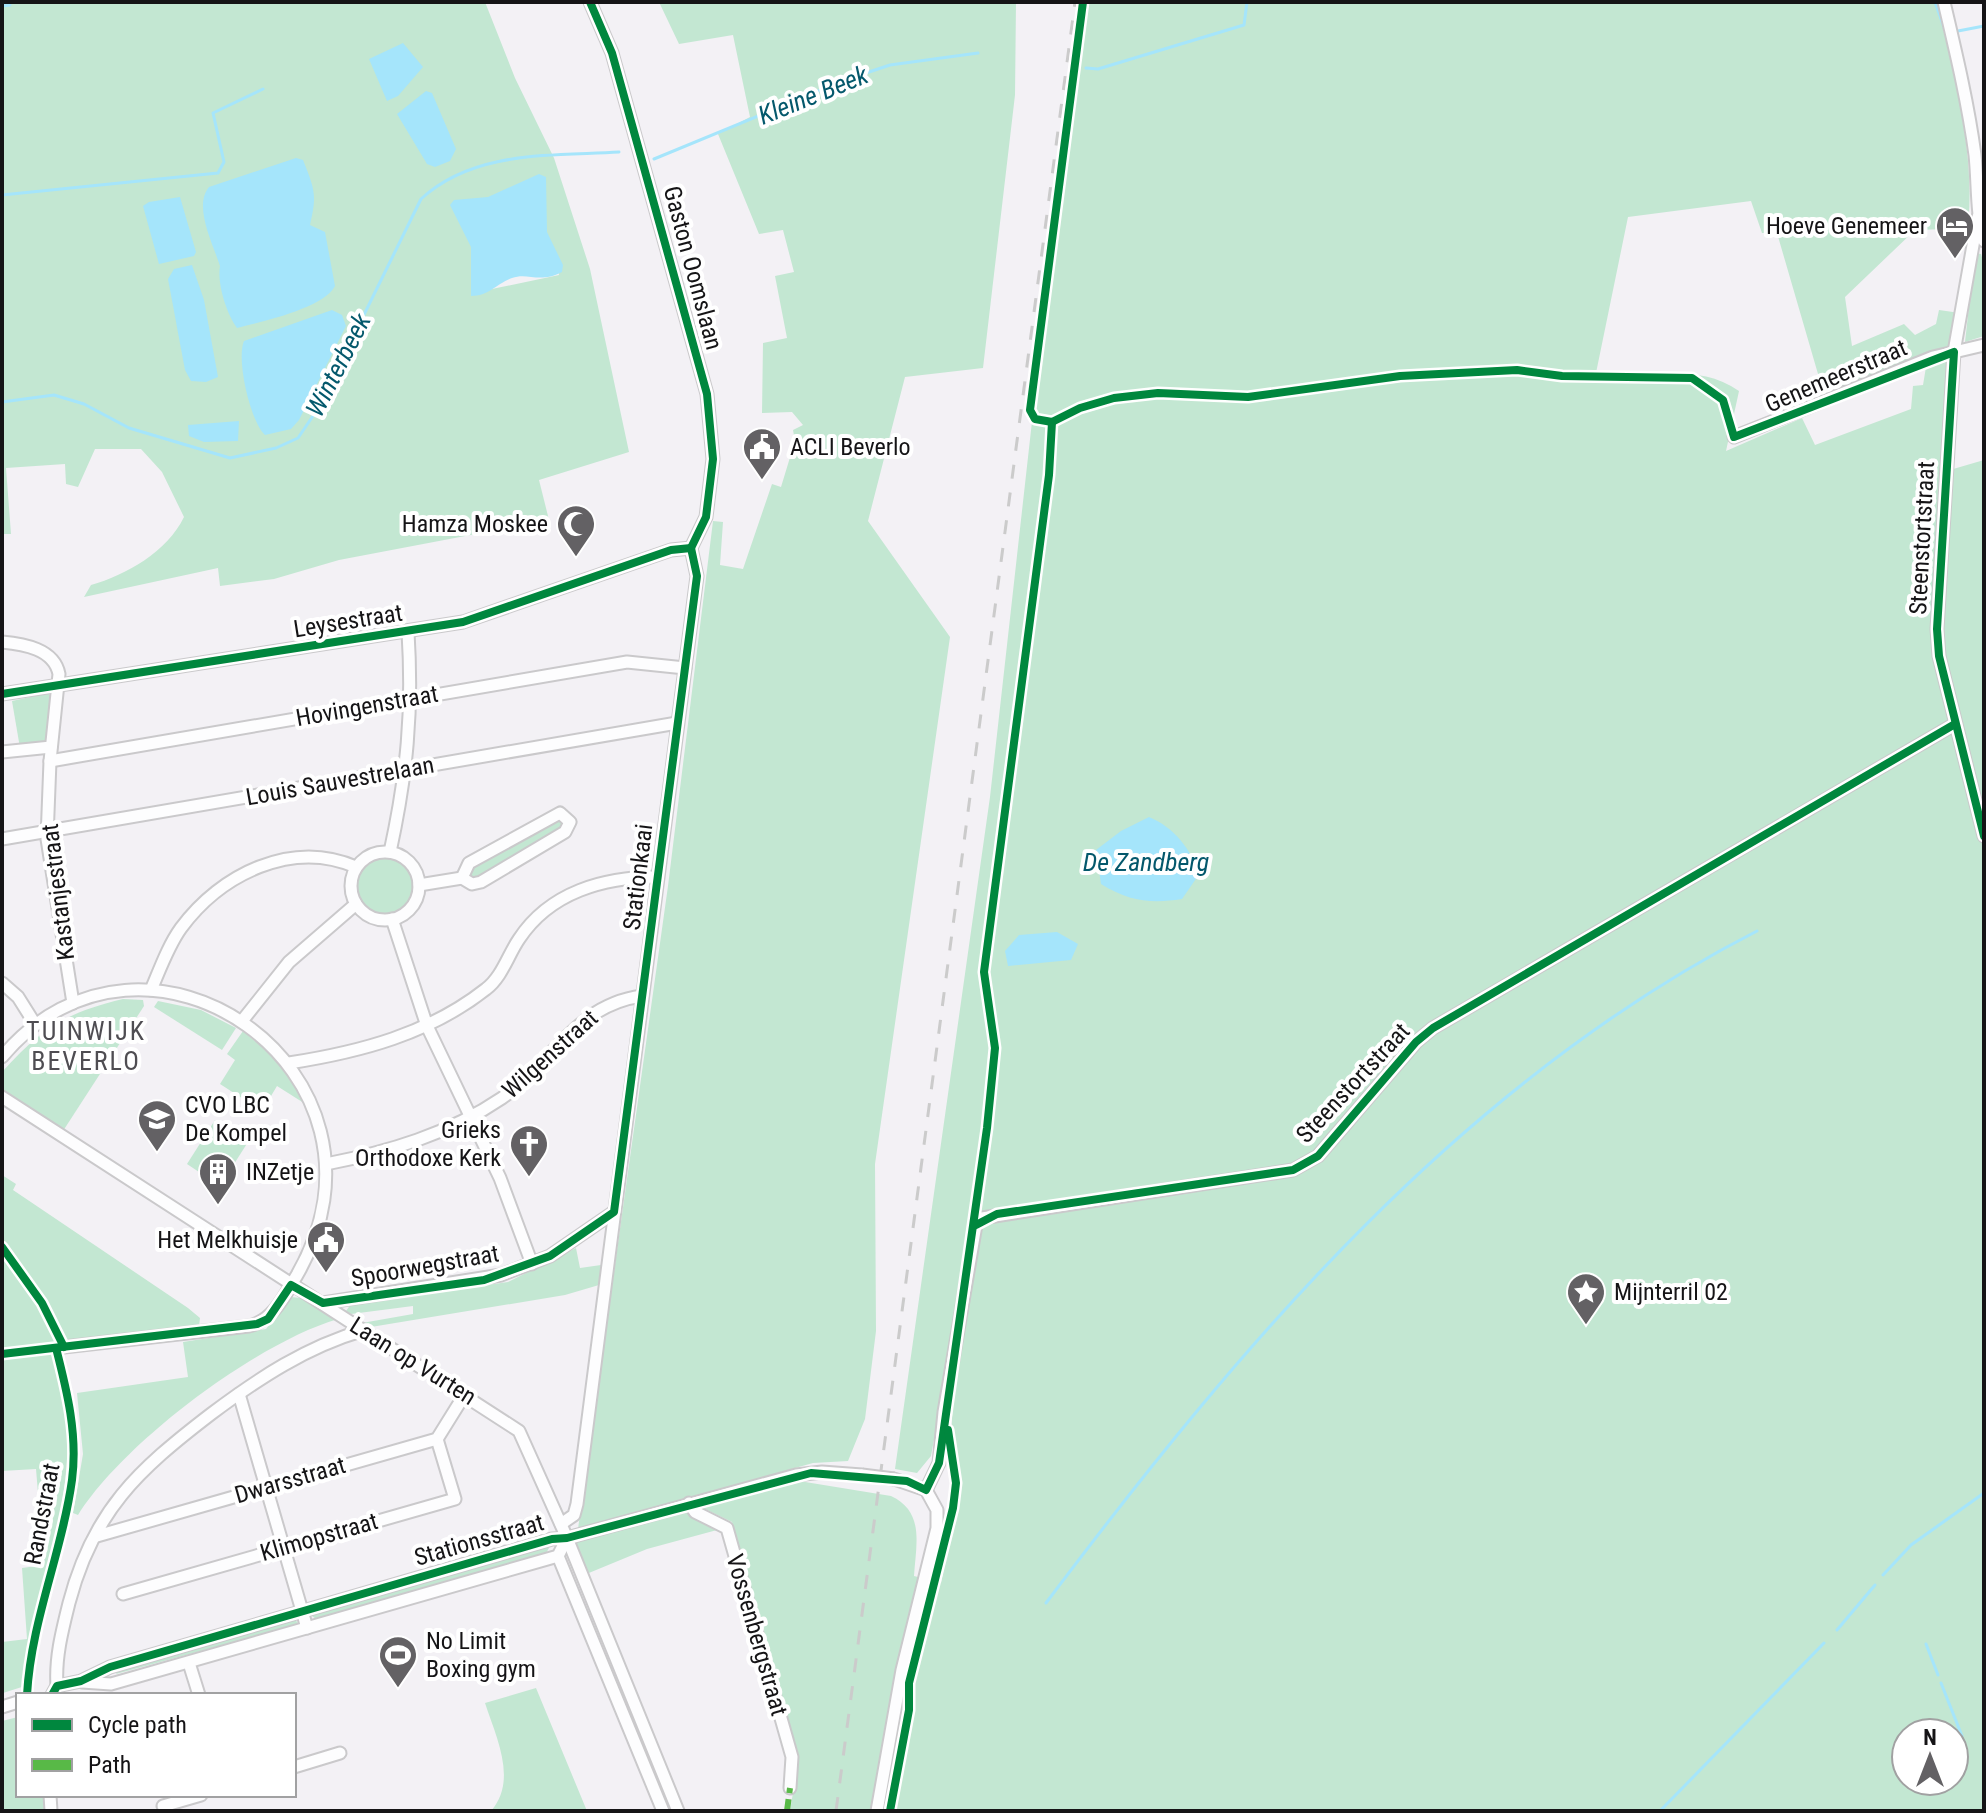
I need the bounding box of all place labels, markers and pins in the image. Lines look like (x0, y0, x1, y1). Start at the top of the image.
hotel icon: Hoeve Genemeer (1934, 205, 1976, 260)
place label: Hoeve Genemeer (1766, 212, 1927, 240)
public building icon: ACLI Beverlo (741, 426, 783, 481)
place label: ACLI Beverlo (790, 433, 911, 461)
mosque icon: Hamza Moskee (555, 503, 597, 558)
place label: Hamza Moskee (402, 510, 548, 538)
place label: CVO LBC De Kompel (185, 1091, 287, 1147)
school or university icon: CVO LBC De Kompel (136, 1098, 178, 1153)
place label: Grieks Orthodoxe Kerk (355, 1116, 501, 1172)
church icon: Grieks Orthodoxe Kerk (508, 1123, 550, 1178)
building icon: INZetje (197, 1151, 239, 1206)
place label: INZetje (246, 1158, 314, 1186)
public building icon: Het Melkhuisje (305, 1219, 347, 1274)
place label: Het Melkhuisje (157, 1226, 298, 1254)
place icon: Mijnterril 02 (1565, 1271, 1607, 1326)
place label: Mijnterril 02 (1614, 1278, 1728, 1306)
place label: No Limit Boxing gym (426, 1627, 536, 1683)
sports icon: No Limit Boxing gym (377, 1634, 419, 1689)

